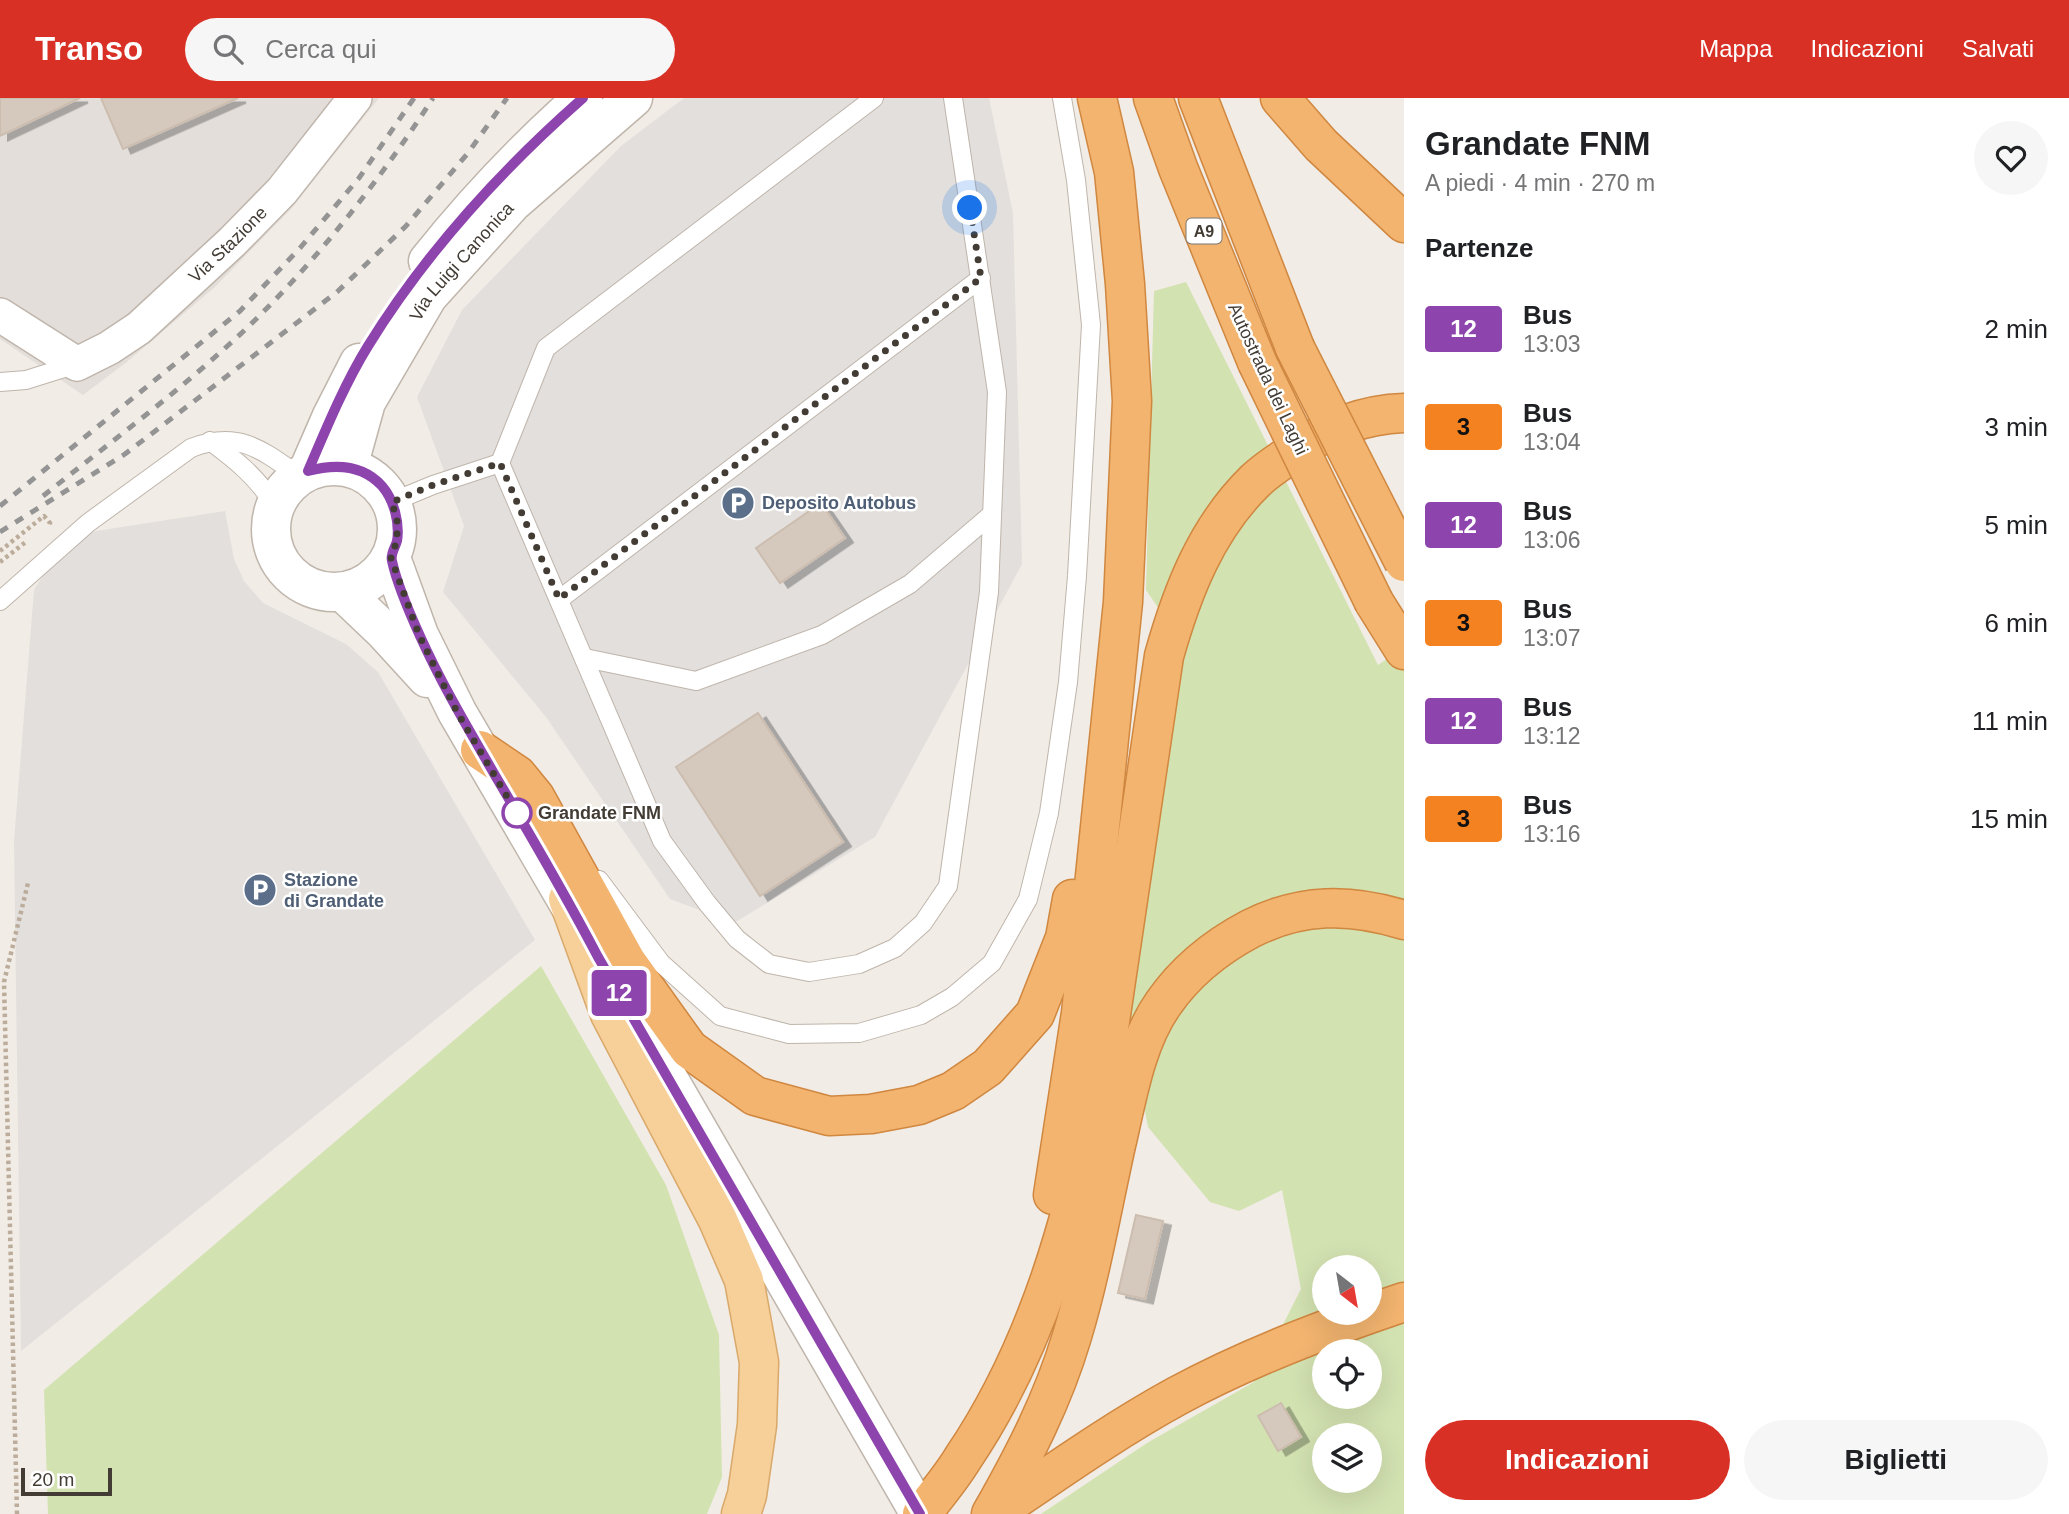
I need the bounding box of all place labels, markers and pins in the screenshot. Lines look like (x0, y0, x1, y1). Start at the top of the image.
parking icon: Deposito Autobus (719, 484, 757, 522)
place label: Deposito Autobus (762, 493, 916, 513)
marker: Grandate FNM (502, 798, 532, 828)
place label: Grandate FNM (538, 803, 661, 823)
place label: Stazione di Grandate (284, 870, 384, 911)
parking icon: Stazione di Grandate (241, 871, 279, 909)

